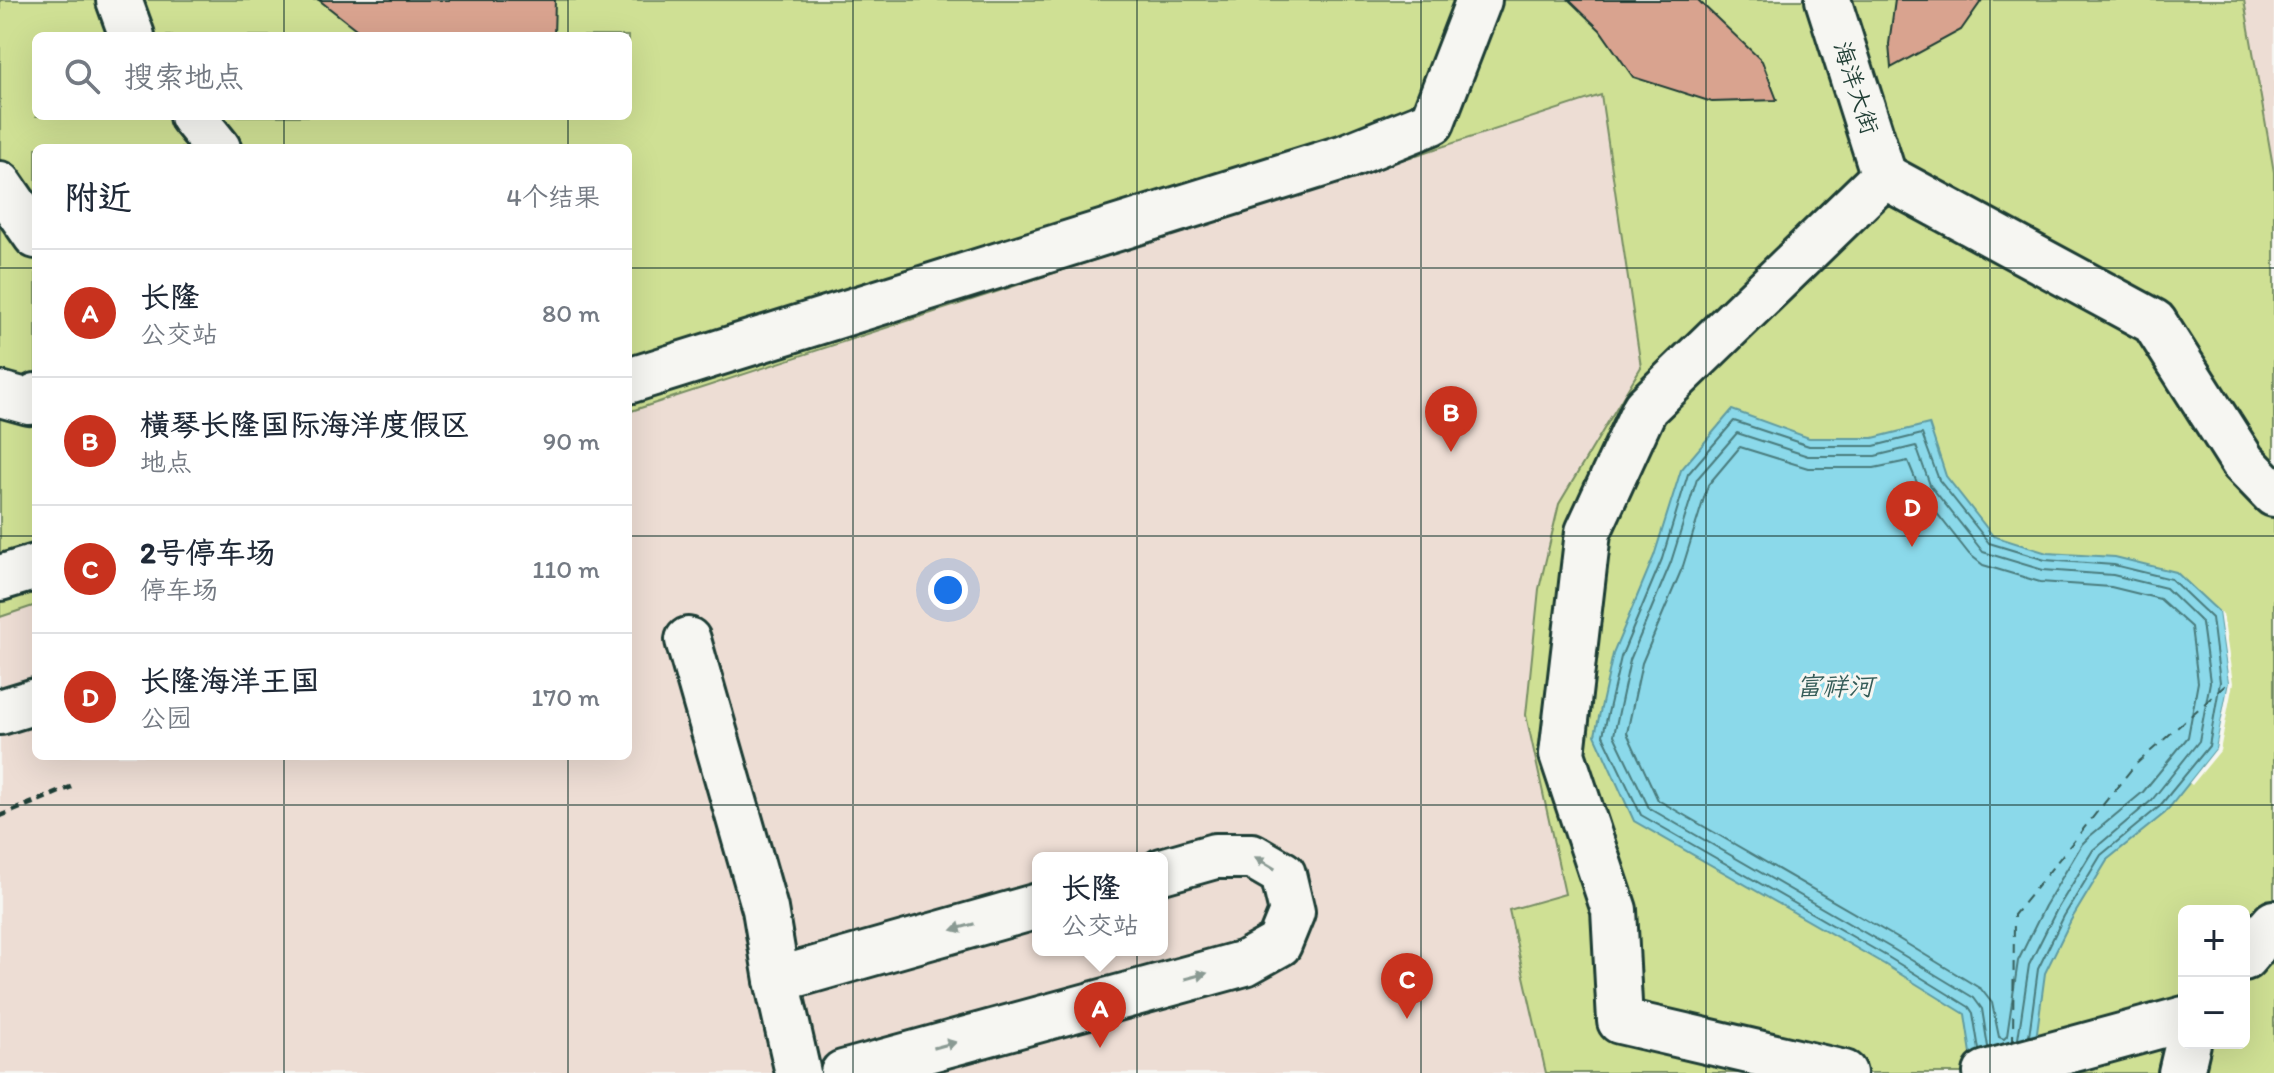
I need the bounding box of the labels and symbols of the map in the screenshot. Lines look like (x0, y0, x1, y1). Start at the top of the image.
street label: 海洋大街 (1828, 38, 1885, 138)
pin: B (1425, 386, 1477, 452)
pin: D (1886, 481, 1938, 547)
your location (928, 570, 968, 610)
water label: 富祥河 (1796, 670, 1878, 702)
one-way arrow (1254, 856, 1276, 870)
one-way arrow (950, 922, 975, 934)
pin: C (1381, 953, 1433, 1019)
one-way arrow (1185, 969, 1209, 982)
pin: A (1074, 982, 1126, 1048)
one-way arrow (934, 1038, 958, 1051)

